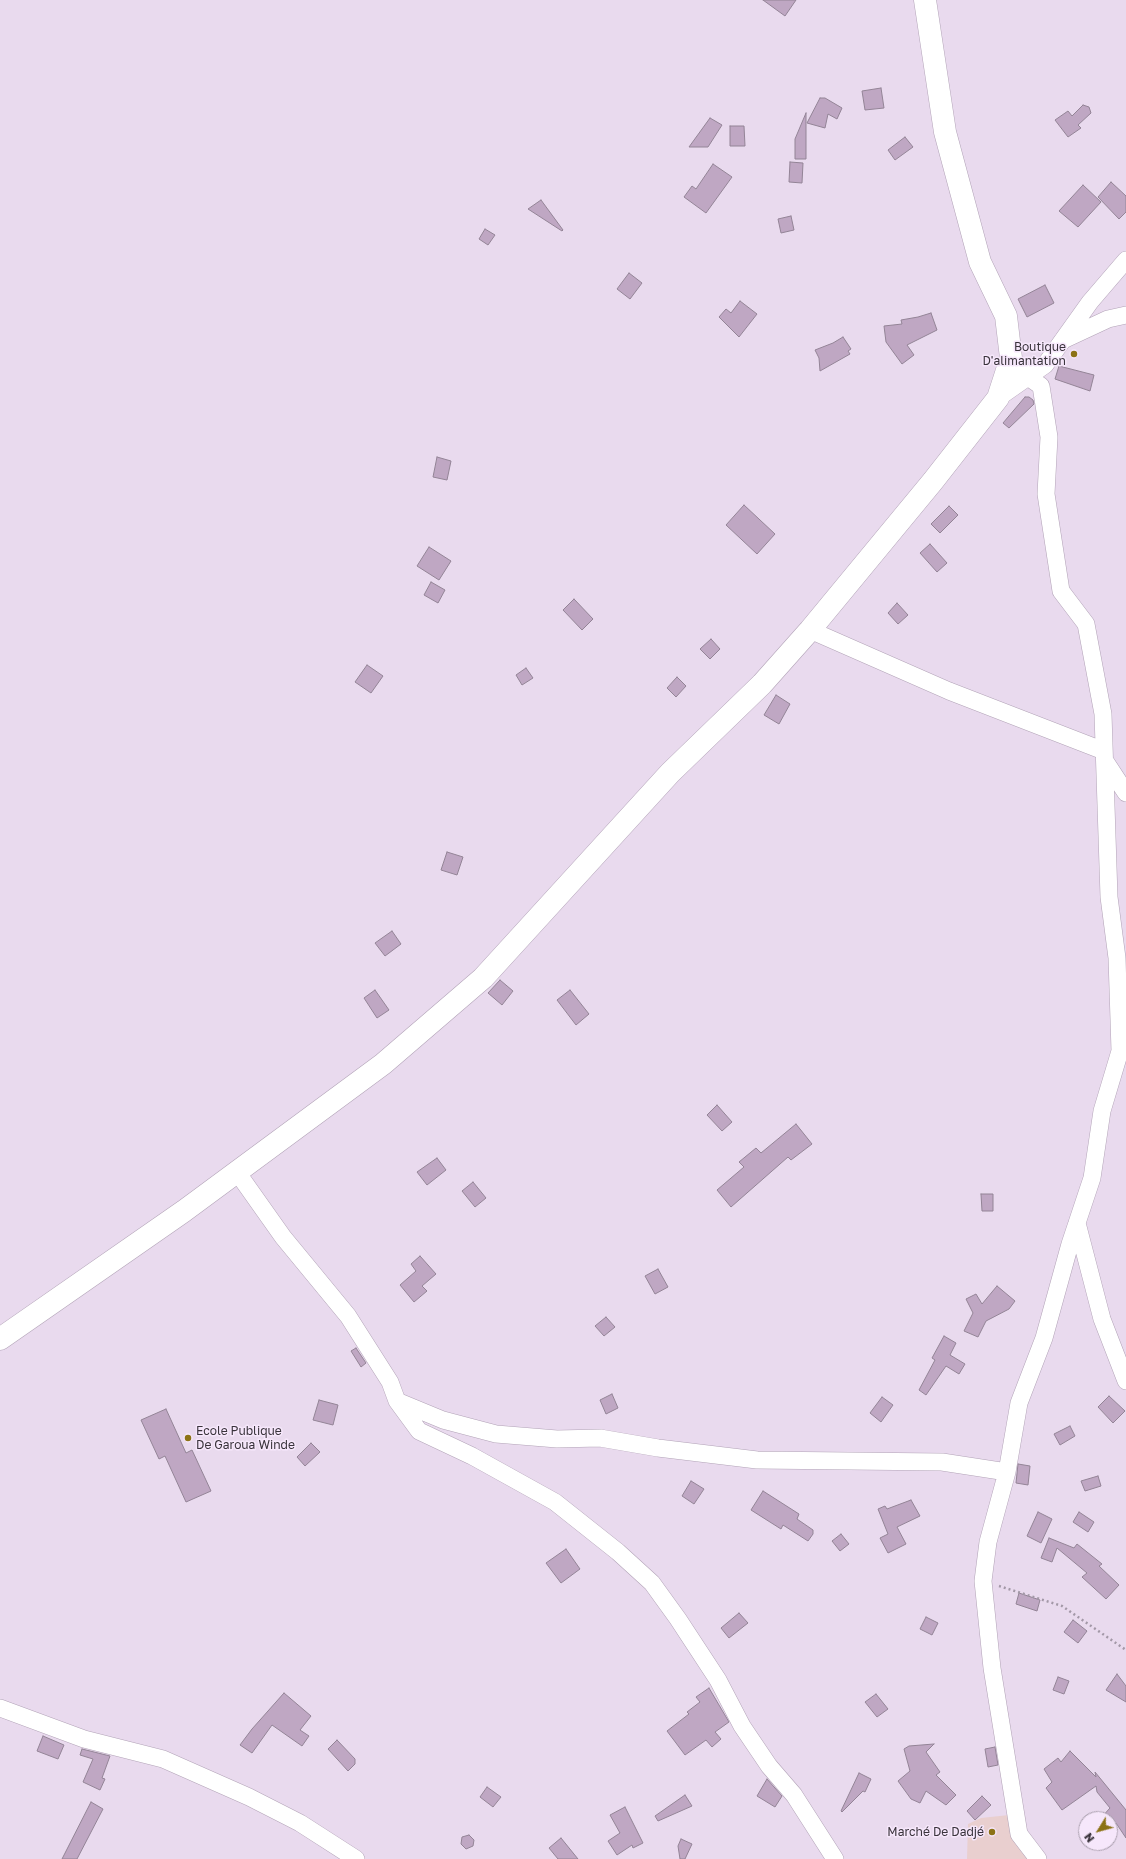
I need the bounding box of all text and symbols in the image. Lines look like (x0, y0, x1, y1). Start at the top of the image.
place label: Boutique D'alimantation (982, 340, 1066, 368)
marker: Boutique D'alimantation (1069, 349, 1079, 359)
place label: Ecole Publique De Garoua Winde (196, 1424, 295, 1452)
marker: Ecole Publique De Garoua Winde (183, 1433, 193, 1443)
north arrow (1078, 1811, 1118, 1851)
place label: Marché De Dadjé (887, 1825, 984, 1839)
marker: Marché De Dadjé (987, 1827, 997, 1837)
text: N (1081, 1831, 1097, 1845)

